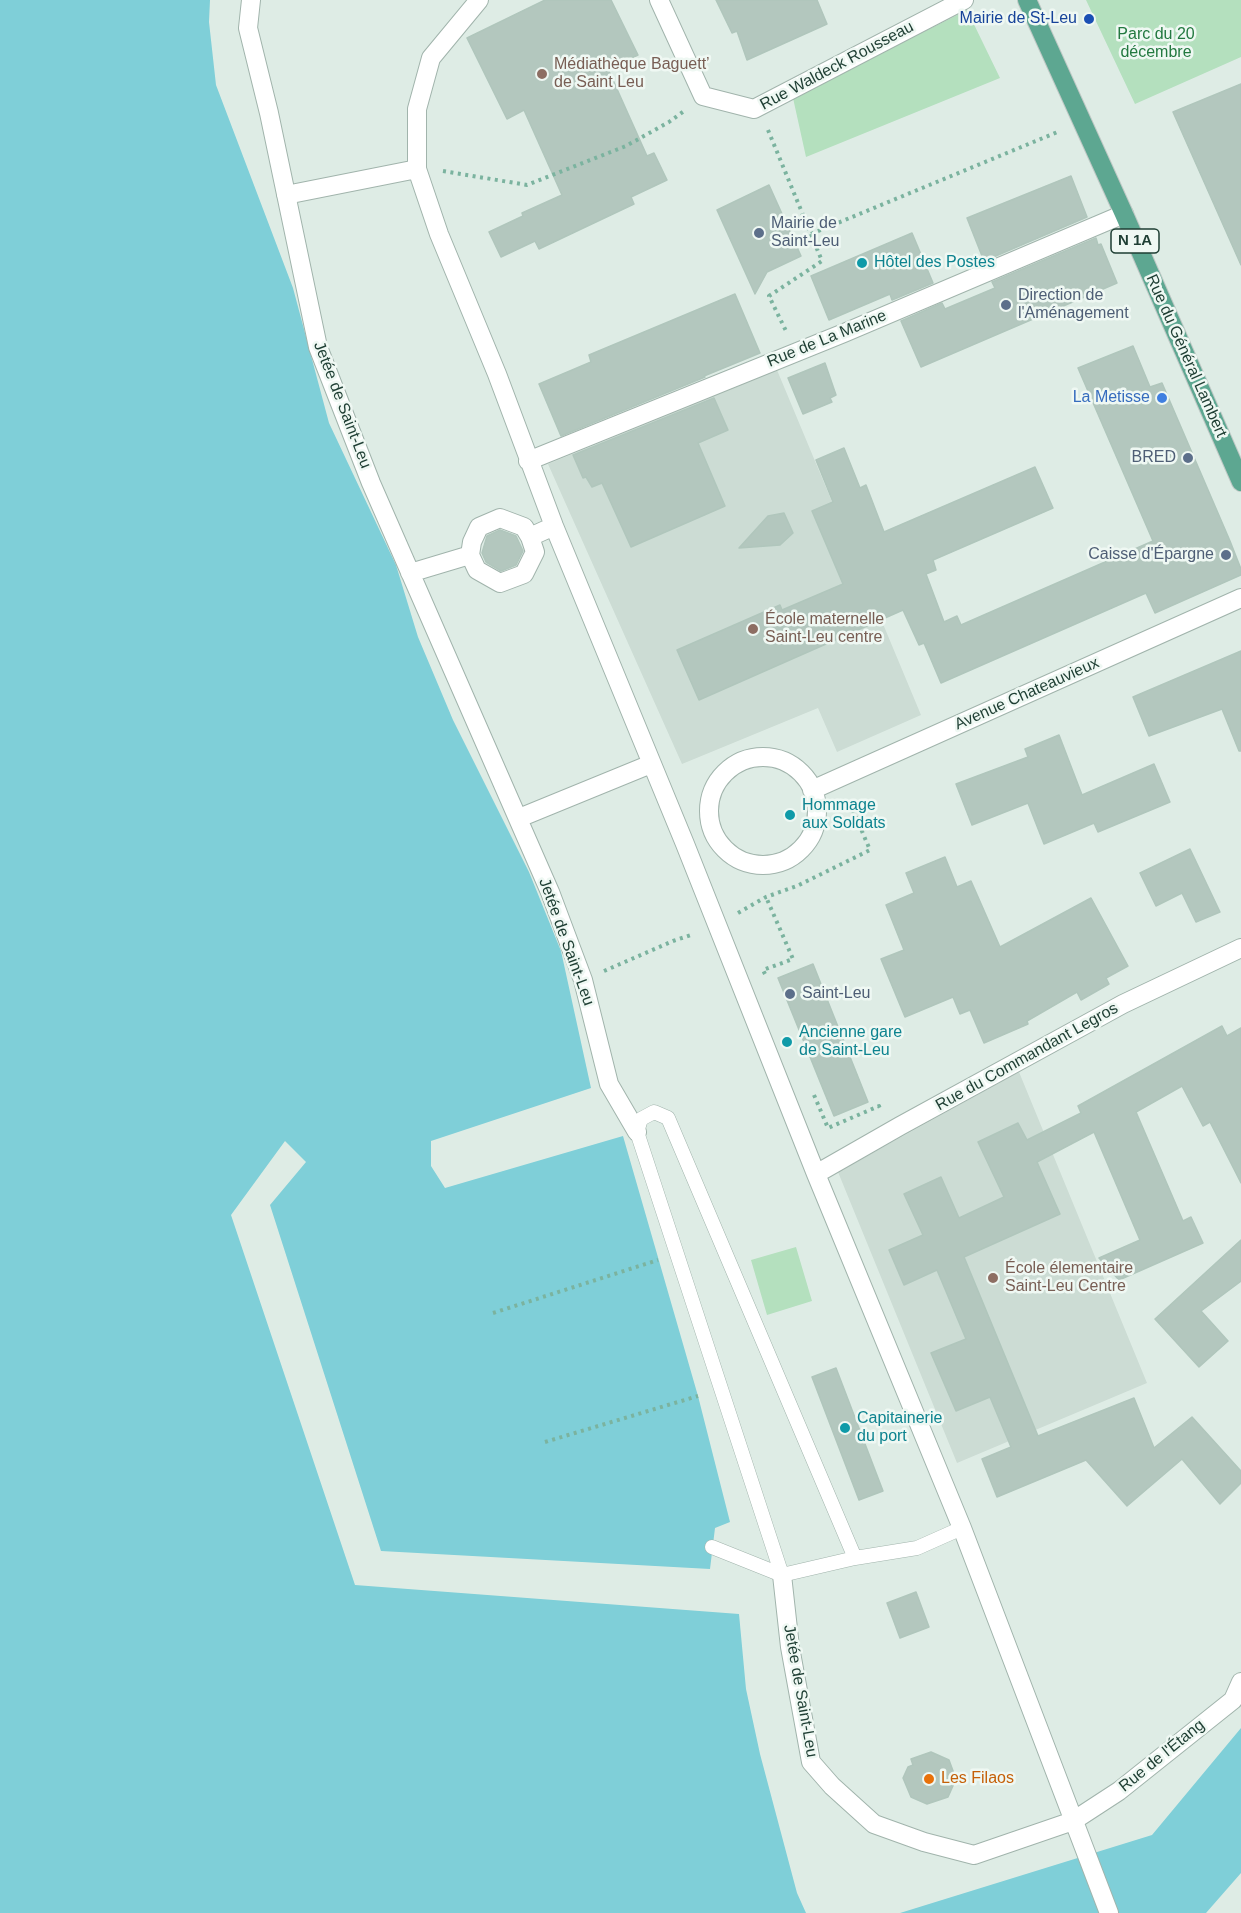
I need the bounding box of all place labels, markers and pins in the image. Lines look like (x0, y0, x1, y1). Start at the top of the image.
place label: Mairie de St-Leu (960, 9, 1077, 29)
marker: Mairie de St-Leu (1082, 12, 1096, 26)
place label: Médiathèque Baguett’ de Saint Leu (554, 55, 710, 93)
marker: Médiathèque Baguett’ de Saint Leu (535, 67, 549, 81)
place label: Mairie de Saint-Leu (771, 214, 839, 252)
marker: Mairie de Saint-Leu (752, 226, 766, 240)
place label: Hôtel des Postes (874, 253, 995, 273)
marker: Hôtel des Postes (855, 256, 869, 270)
place label: Direction de l'Aménagement (1018, 286, 1129, 324)
marker: Direction de l'Aménagement (999, 298, 1013, 312)
place label: La Metisse (1073, 388, 1150, 408)
marker: La Metisse (1155, 391, 1169, 405)
place label: BRED (1132, 448, 1176, 468)
marker: BRED (1181, 451, 1195, 465)
place label: Caisse d'Épargne (1088, 545, 1214, 565)
marker: Caisse d'Épargne (1219, 548, 1233, 562)
place label: École maternelle Saint-Leu centre (765, 610, 884, 648)
marker: École maternelle Saint-Leu centre (746, 622, 760, 636)
place label: Hommage aux Soldats (802, 796, 886, 834)
marker: Hommage aux Soldats (783, 808, 797, 822)
place label: Saint-Leu (802, 984, 870, 1004)
marker: Saint-Leu (783, 987, 797, 1001)
place label: Ancienne gare de Saint-Leu (799, 1023, 902, 1061)
marker: Ancienne gare de Saint-Leu (780, 1035, 794, 1049)
place label: École élementaire Saint-Leu Centre (1005, 1259, 1133, 1297)
marker: École élementaire Saint-Leu Centre (986, 1271, 1000, 1285)
place label: Capitainerie du port (857, 1409, 942, 1447)
marker: Capitainerie du port (838, 1421, 852, 1435)
place label: Les Filaos (941, 1769, 1014, 1789)
marker: Les Filaos (922, 1772, 936, 1786)

